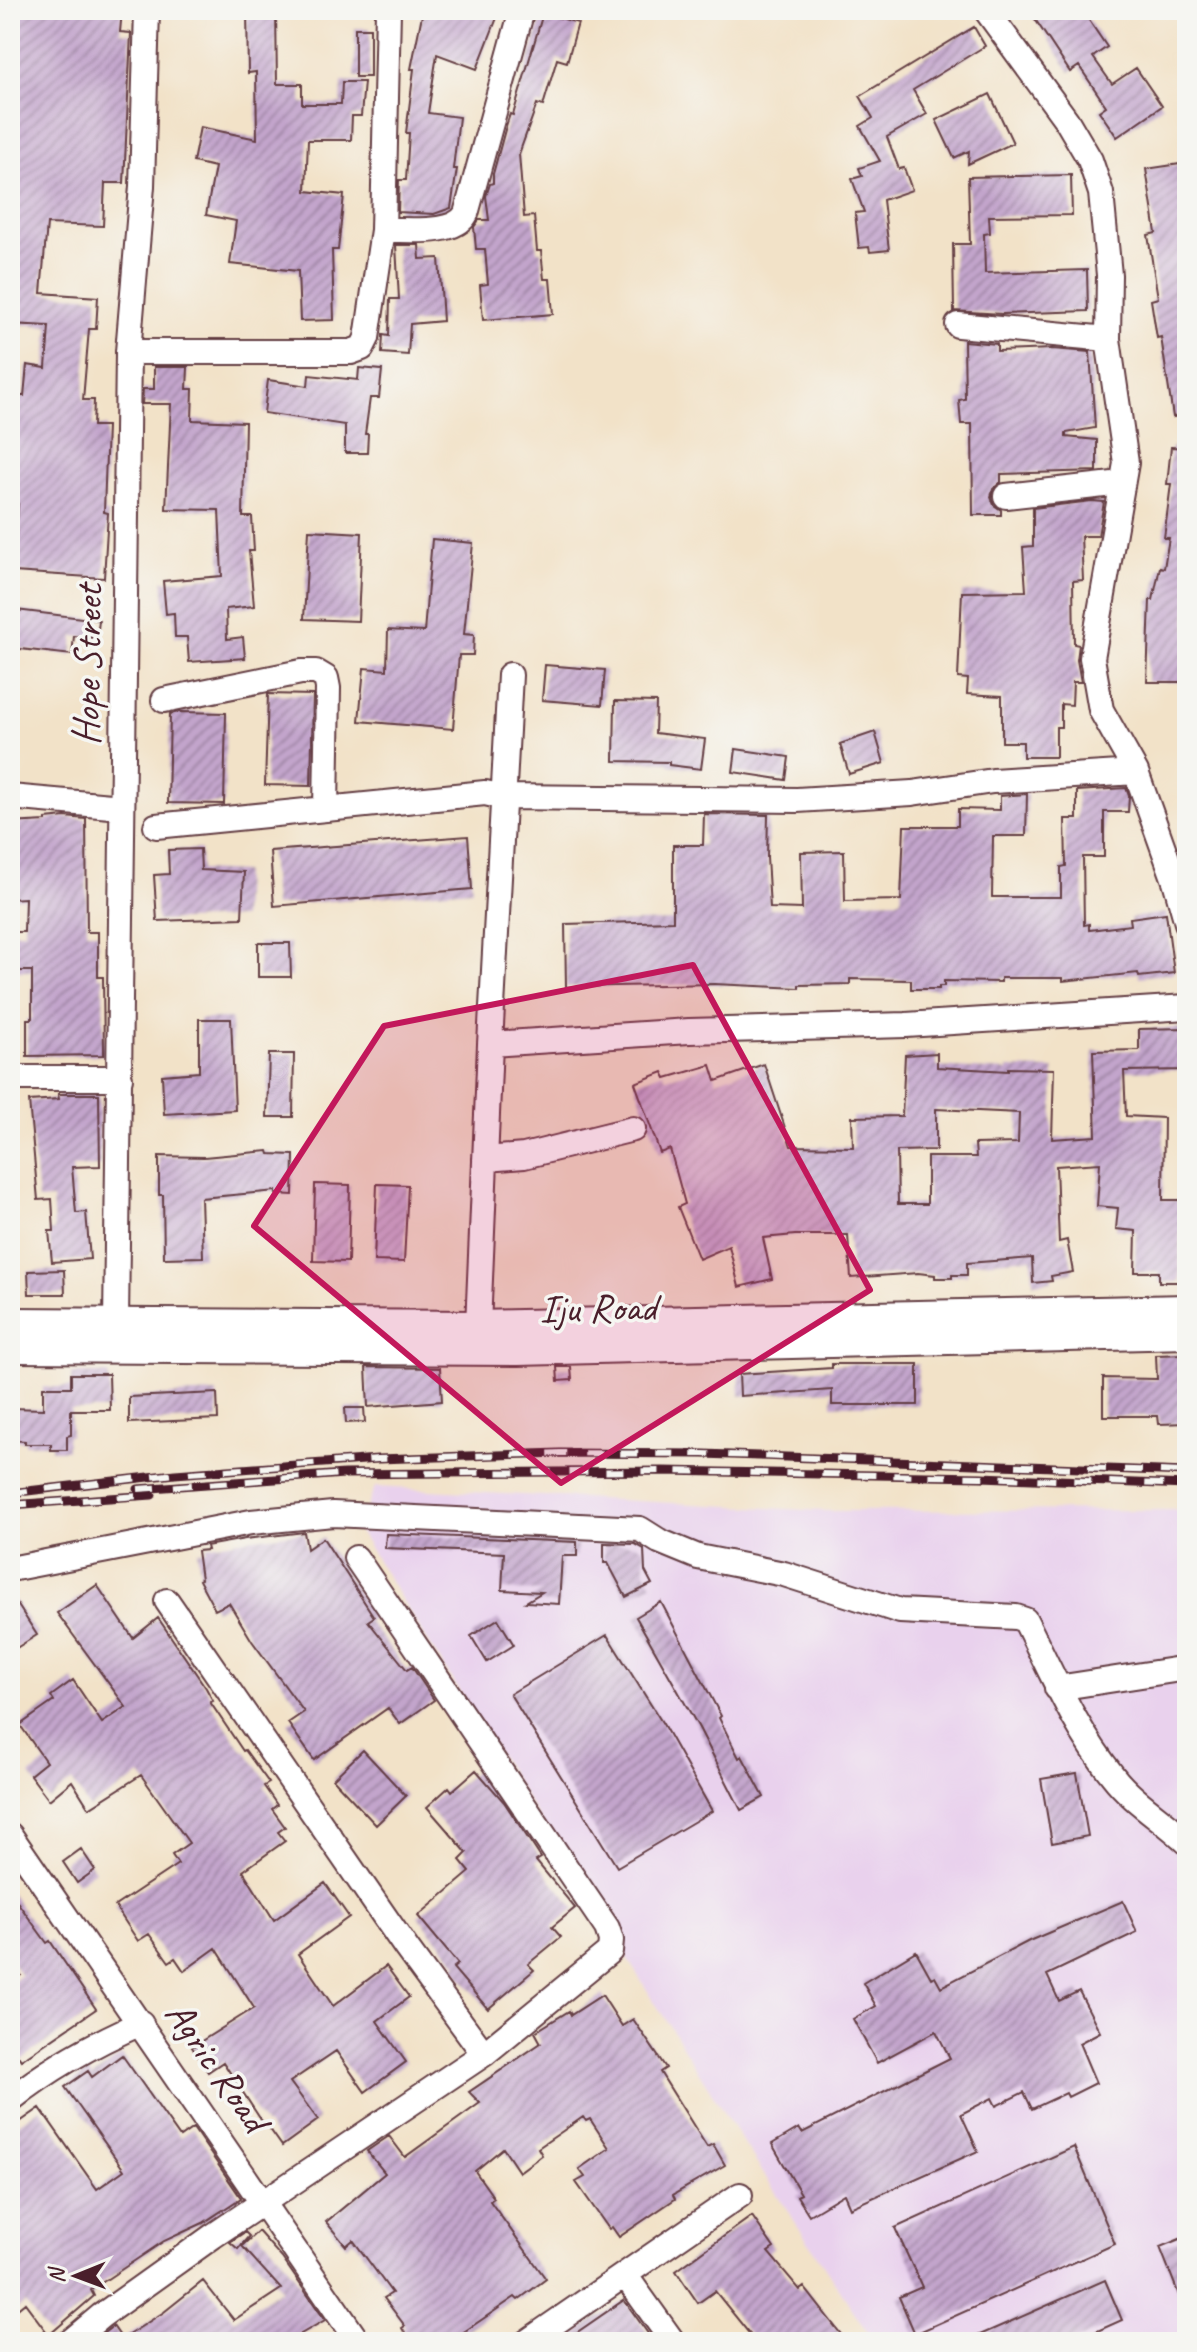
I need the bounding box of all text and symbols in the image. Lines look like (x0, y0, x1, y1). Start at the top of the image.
street label: Hope Street (61, 580, 113, 746)
street label: Iju Road (539, 1282, 663, 1334)
street label: Agric Road (154, 1991, 284, 2146)
north arrow (36, 2236, 116, 2316)
text: N (43, 2266, 71, 2283)

